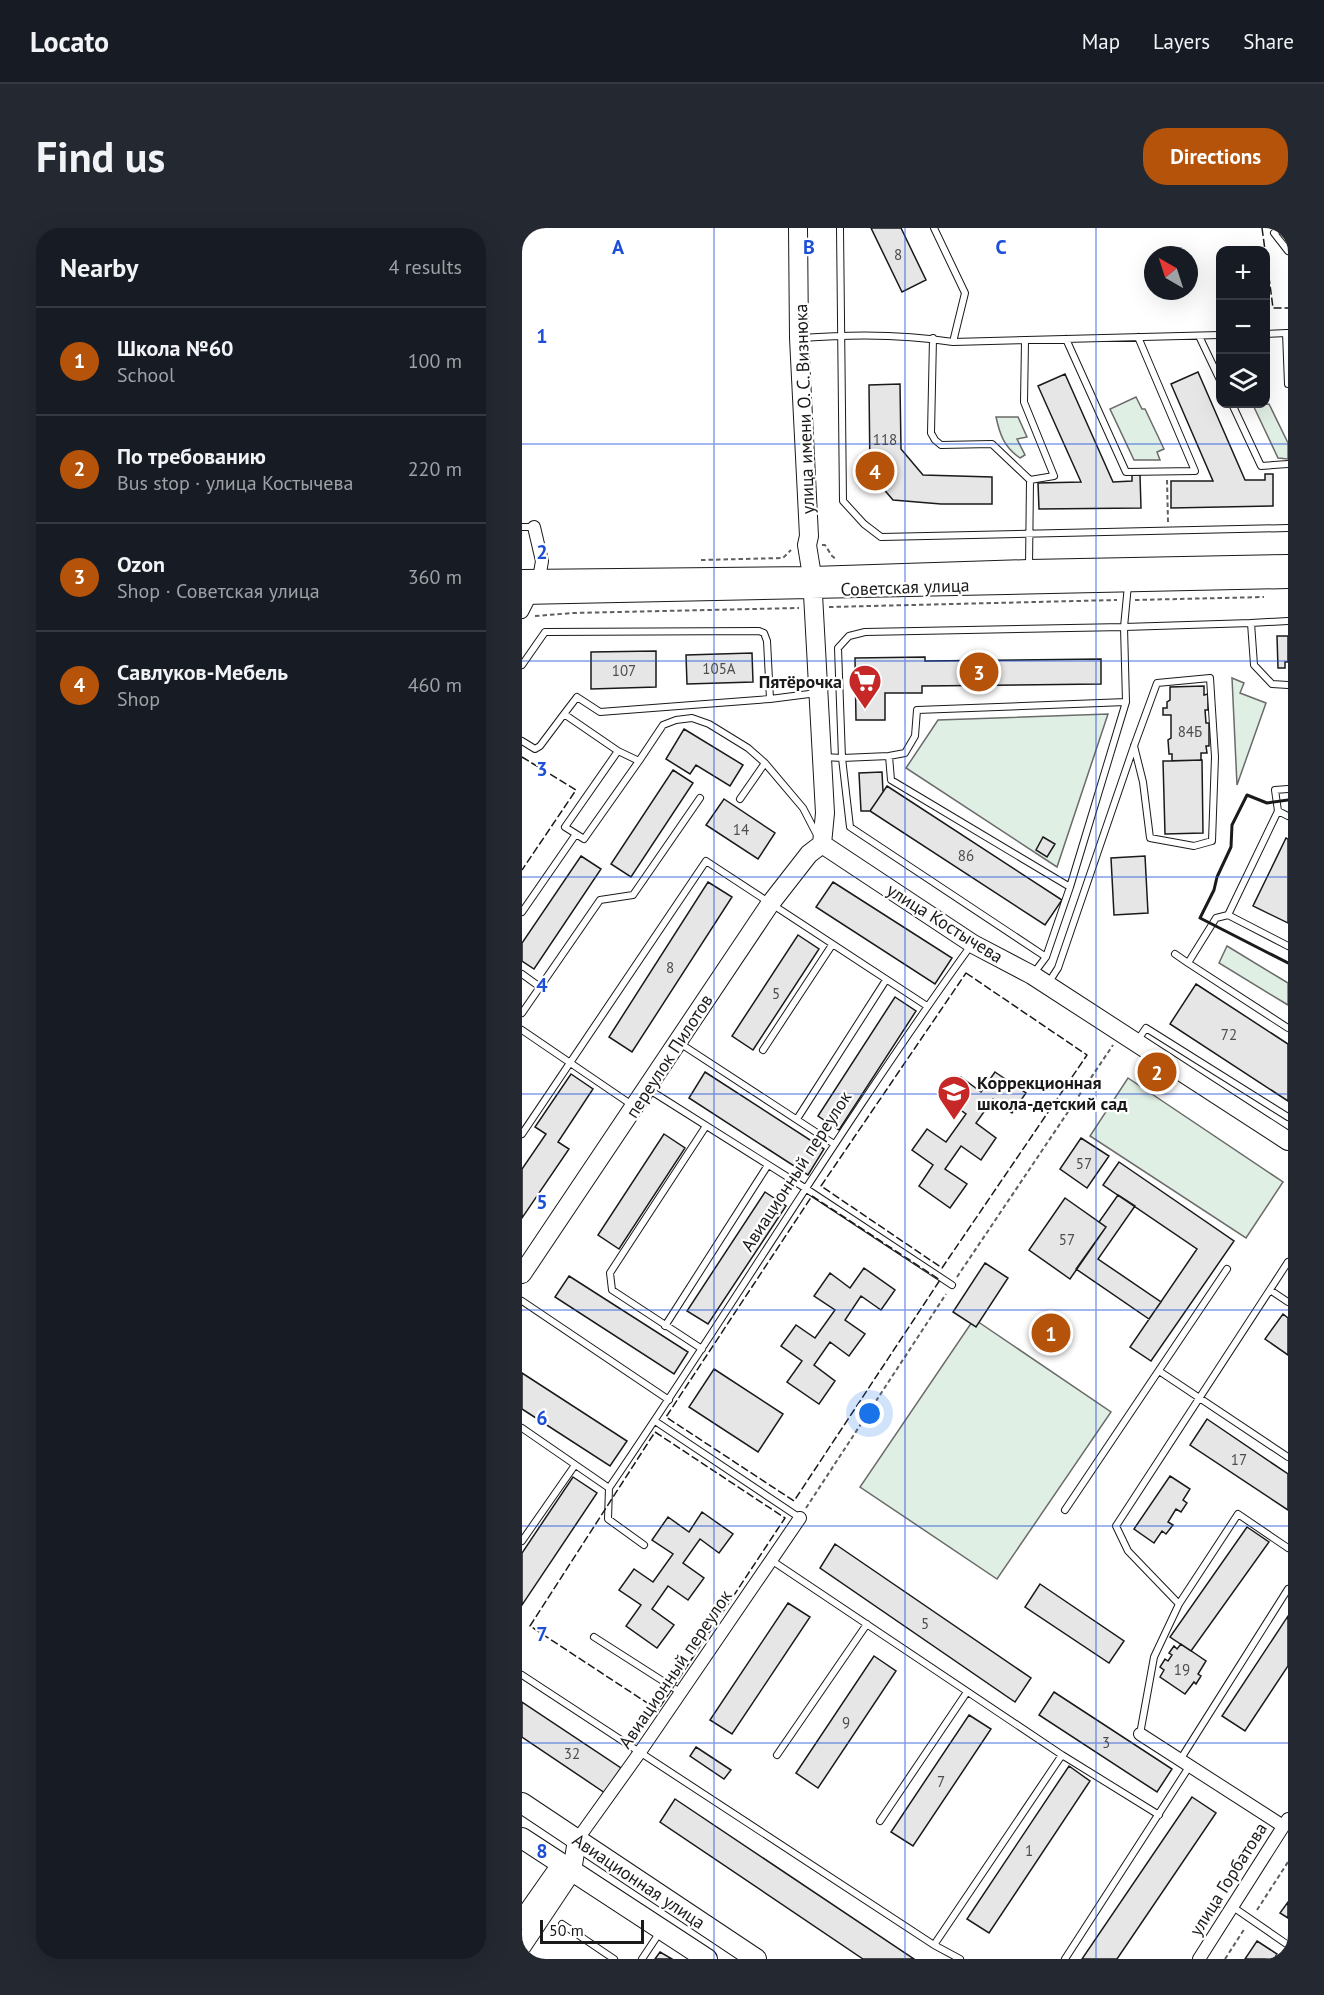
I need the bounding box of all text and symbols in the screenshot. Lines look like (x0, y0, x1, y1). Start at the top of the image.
text: Locato (30, 23, 109, 60)
text: Map (1082, 28, 1120, 55)
text: Layers (1153, 28, 1210, 55)
text: Share (1243, 28, 1294, 55)
button: Directions (1143, 128, 1288, 185)
text: Find us (36, 129, 165, 184)
text: A (612, 234, 625, 260)
text: B (803, 234, 815, 260)
text: C (995, 234, 1007, 260)
house number: 8 (894, 245, 902, 264)
north arrow (1144, 246, 1198, 300)
map controls (1216, 246, 1270, 408)
button: + (1216, 246, 1270, 300)
text: Nearby (60, 251, 138, 284)
text: 4 results (389, 254, 462, 280)
button: − (1216, 300, 1270, 354)
street label: улица имени О. С. Визнюка (789, 303, 819, 515)
text: 1 (536, 323, 548, 349)
text: Школа №60 (117, 334, 234, 362)
text: 1 (74, 348, 85, 374)
text: 100 m (408, 348, 462, 374)
button: layers (1216, 354, 1270, 408)
text: School (117, 362, 175, 388)
house number: 118 (873, 430, 897, 449)
text: По требованию (117, 442, 266, 470)
pin: 4 (856, 448, 894, 494)
text: 2 (74, 456, 85, 482)
text: 220 m (408, 456, 462, 482)
text: Bus stop · улица Костычева (117, 470, 353, 496)
text: 2 (536, 539, 548, 565)
text: Ozon (117, 550, 165, 578)
text: 3 (74, 564, 85, 590)
text: 360 m (408, 564, 462, 590)
street label: Советская улица (840, 573, 970, 601)
text: Shop · Советская улица (117, 578, 320, 604)
pin: 3 (960, 650, 998, 694)
text: Савлуков-Мебель (117, 658, 288, 686)
house number: 105А (702, 659, 736, 678)
house number: 107 (612, 661, 636, 680)
supermarket icon: Пятёрочка (847, 663, 883, 710)
place label: Пятёрочка (759, 670, 842, 693)
text: 4 (74, 672, 85, 698)
text: 460 m (408, 672, 462, 698)
text: Shop (117, 686, 160, 712)
house number: 84Б (1178, 722, 1202, 741)
text: 3 (536, 756, 548, 782)
house number: 14 (733, 820, 749, 839)
house number: 86 (958, 846, 974, 865)
street label: улица Костычева (883, 878, 1007, 968)
house number: 8 (666, 958, 674, 977)
text: 4 (536, 972, 548, 998)
house number: 5 (772, 984, 780, 1003)
street label: переулок Пилотов (620, 990, 718, 1122)
house number: 72 (1221, 1025, 1237, 1044)
pin: 2 (1138, 1050, 1176, 1094)
place label: Коррекционная школа-детский сад (977, 1071, 1127, 1115)
school or university icon: Коррекционная школа-детский сад (936, 1074, 972, 1121)
street label: Авиационный переулок (736, 1086, 857, 1255)
house number: 57 (1076, 1154, 1092, 1173)
text: 5 (536, 1189, 548, 1215)
house number: 57 (1059, 1230, 1075, 1249)
pin: 1 (1032, 1310, 1070, 1356)
your location (855, 1399, 884, 1428)
text: 6 (536, 1405, 548, 1431)
house number: 17 (1231, 1450, 1247, 1469)
street label: Авиационный переулок (613, 1585, 737, 1753)
house number: 5 (921, 1614, 929, 1633)
text: 7 (536, 1621, 548, 1647)
house number: 19 (1174, 1660, 1190, 1679)
house number: 9 (842, 1713, 850, 1732)
house number: 3 (1102, 1733, 1110, 1752)
house number: 32 (564, 1744, 580, 1763)
house number: 7 (937, 1772, 945, 1791)
street label: улица Горбатова (1184, 1818, 1272, 1940)
street label: Авиационная улица (568, 1828, 710, 1934)
text: 8 (536, 1838, 548, 1864)
house number: 1 (1025, 1841, 1033, 1860)
scale bar (540, 1917, 644, 1944)
text: 50 m (549, 1920, 584, 1940)

